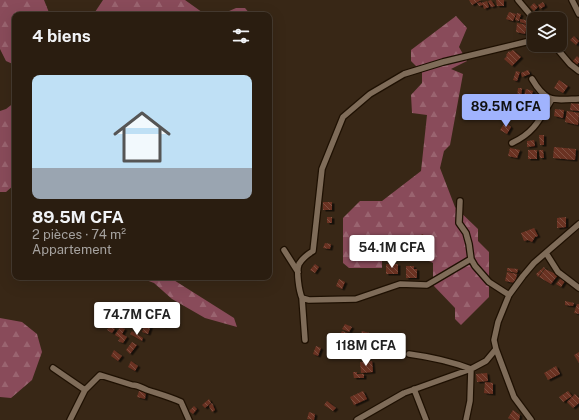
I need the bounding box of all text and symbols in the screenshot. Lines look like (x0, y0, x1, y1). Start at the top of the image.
map controls (527, 12, 567, 52)
button: layers (527, 12, 567, 52)
icon: filters (230, 25, 252, 47)
text: 4 biens (32, 26, 91, 46)
pin: 89.5M CFA (460, 94, 552, 128)
text: 89.5M CFA (471, 99, 541, 114)
icon: home (106, 101, 178, 173)
text: 89.5M CFA (32, 207, 124, 227)
text: 2 pièces · 74 m² (32, 227, 126, 242)
pin: 54.1M CFA (346, 235, 438, 269)
text: 54.1M CFA (358, 240, 426, 255)
text: Appartement (32, 242, 112, 257)
pin: 74.7M CFA (91, 302, 183, 336)
text: 74.7M CFA (103, 307, 171, 322)
pin: 118M CFA (325, 333, 407, 367)
text: 118M CFA (336, 338, 396, 353)

